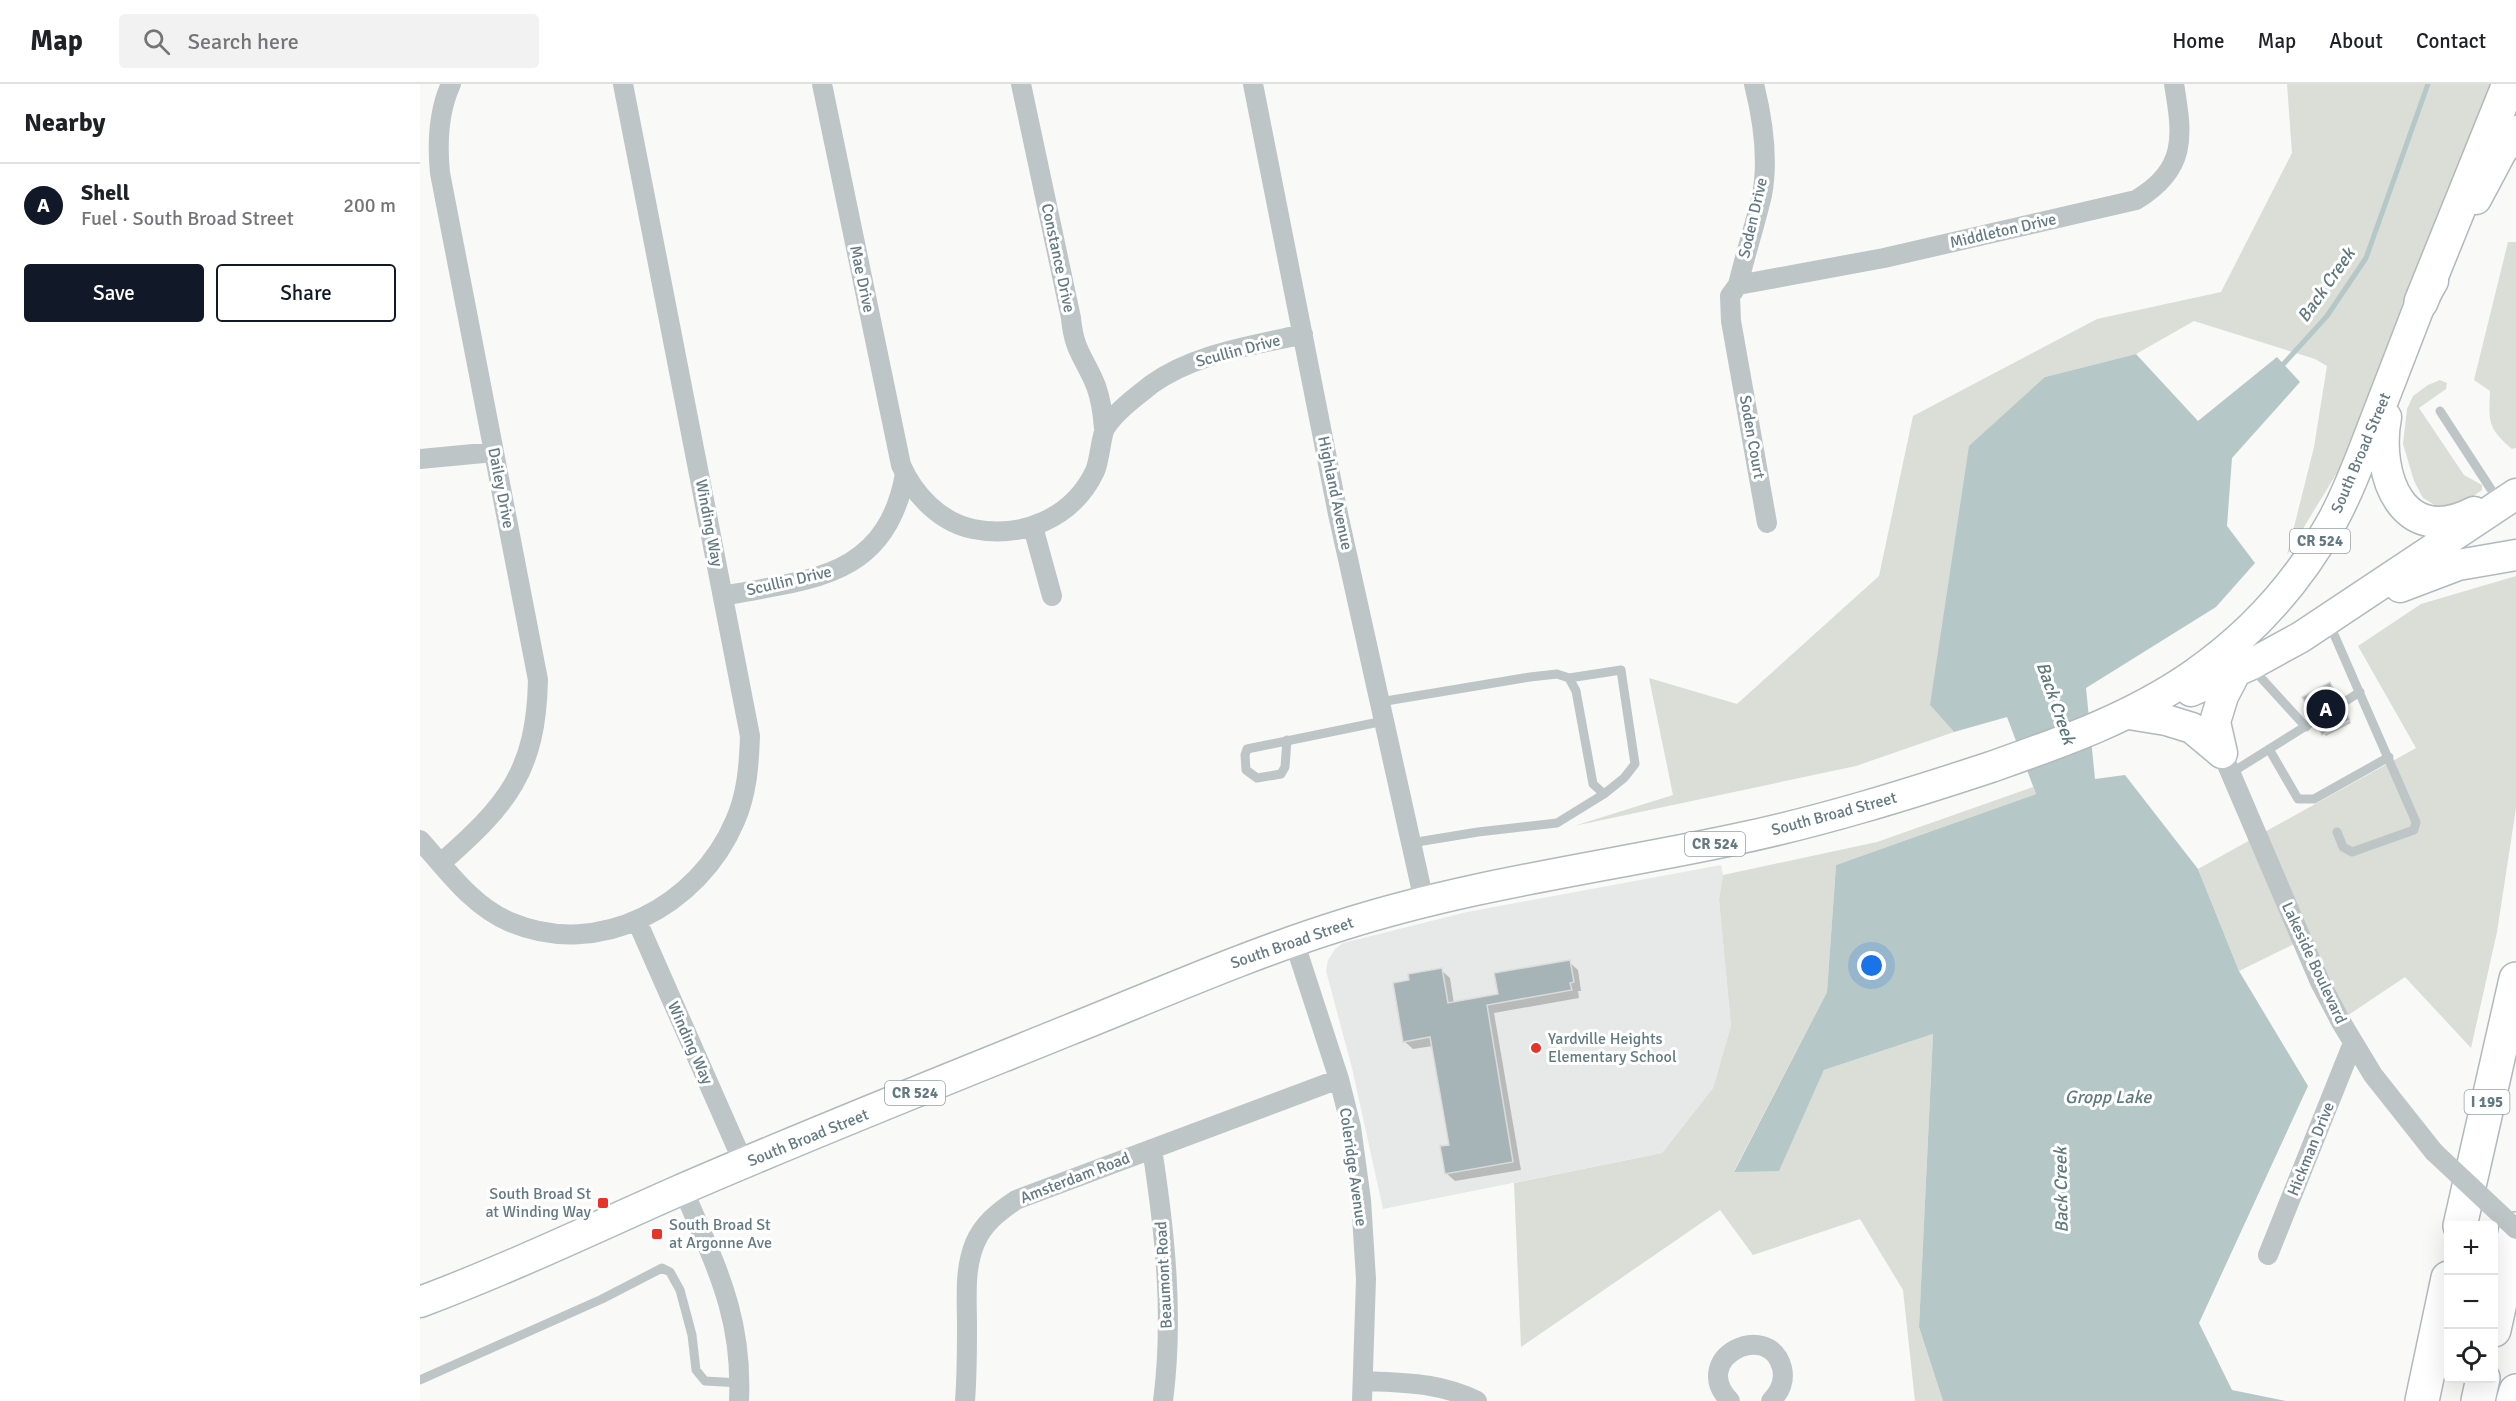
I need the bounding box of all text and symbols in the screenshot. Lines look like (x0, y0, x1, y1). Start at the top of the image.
search box (119, 14, 539, 68)
text: Map (30, 24, 83, 58)
icon: search (140, 25, 173, 58)
text: Search here (188, 28, 299, 55)
text: Home (2172, 28, 2225, 54)
text: Map (2258, 28, 2296, 54)
text: About (2329, 28, 2383, 54)
text: Contact (2416, 28, 2486, 54)
text: Nearby (24, 107, 105, 139)
street label: Soden Drive (1734, 176, 1772, 260)
text: Shell (81, 179, 130, 206)
text: A (37, 193, 50, 218)
text: 200 m (343, 193, 396, 218)
street label: Constance Drive (1037, 202, 1079, 314)
text: Fuel · South Broad Street (81, 206, 294, 231)
street label: Middleton Drive (1948, 209, 2058, 253)
water label: Back Creek (2292, 242, 2361, 326)
street label: Mae Drive (845, 244, 879, 314)
button: Save (24, 264, 204, 322)
button: Share (216, 264, 396, 322)
street label: Scullin Drive (1194, 330, 1282, 372)
street label: South Broad Street (2327, 389, 2396, 516)
street label: Soden Court (1735, 394, 1769, 481)
street label: Highland Avenue (1313, 434, 1357, 552)
street label: Dailey Drive (483, 446, 519, 530)
street label: Winding Way (691, 478, 727, 569)
road number: CR 524 (2290, 529, 2350, 553)
street label: Scullin Drive (745, 562, 833, 600)
water label: Back Creek (2032, 659, 2081, 749)
pin: A (2306, 686, 2346, 732)
street label: South Broad Street (1769, 788, 1899, 840)
road number: CR 524 (1685, 832, 1745, 856)
street label: Lakeside Boulevard (2277, 899, 2351, 1027)
street label: South Broad Street (1228, 912, 1357, 973)
your location (1857, 951, 1886, 980)
street label: Winding Way (663, 998, 717, 1088)
place label: Yardville Heights Elementary School (1548, 1029, 1677, 1067)
marker: Yardville Heights Elementary School (1529, 1041, 1543, 1055)
road number: CR 524 (885, 1081, 945, 1105)
water label: Gropp Lake (2065, 1086, 2152, 1108)
road number: I 195 (2464, 1090, 2510, 1114)
street label: Hickman Drive (2283, 1099, 2339, 1199)
street label: South Broad Street (745, 1104, 872, 1171)
street label: Coleridge Avenue (1335, 1106, 1371, 1228)
water label: Back Creek (2049, 1145, 2073, 1233)
street label: Amsterdam Road (1017, 1148, 1133, 1208)
place label: South Broad St at Winding Way (485, 1184, 592, 1222)
marker: South Broad St at Winding Way (596, 1196, 610, 1210)
place label: South Broad St at Argonne Ave (669, 1215, 772, 1253)
street label: Beaumont Road (1151, 1221, 1177, 1329)
map controls (2444, 1221, 2498, 1383)
button: + (2444, 1221, 2498, 1275)
marker: South Broad St at Argonne Ave (650, 1227, 664, 1241)
button: − (2444, 1275, 2498, 1329)
button: locate (2444, 1329, 2498, 1383)

